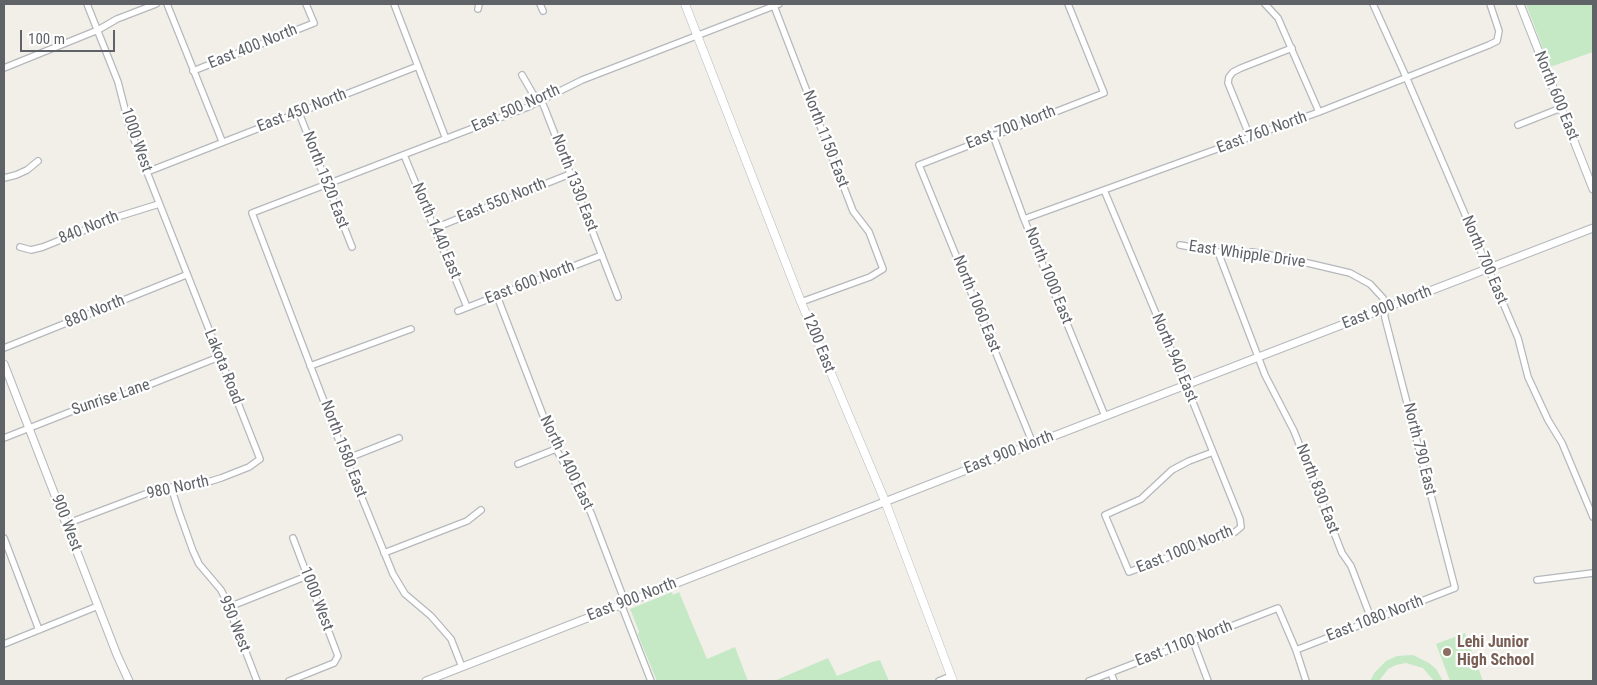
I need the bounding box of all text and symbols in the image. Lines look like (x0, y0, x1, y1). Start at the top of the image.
scale bar (22, 20, 118, 52)
street label: East 400 North (206, 20, 300, 74)
text: 100 m (28, 30, 65, 48)
street label: North 600 East (1529, 49, 1583, 143)
street label: East 500 North (469, 81, 563, 137)
street label: East 450 North (255, 85, 349, 137)
street label: North 1150 East (798, 88, 852, 190)
street label: East 700 North (964, 102, 1058, 154)
street label: 1000 West (116, 105, 156, 175)
street label: East 760 North (1214, 108, 1310, 158)
street label: North 1520 East (298, 129, 352, 231)
street label: North 1330 East (547, 132, 601, 234)
street label: East 550 North (455, 174, 549, 228)
street label: North 1440 East (407, 180, 465, 282)
street label: 840 North (56, 207, 122, 249)
street label: North 700 East (1457, 213, 1511, 307)
street label: North 1000 East (1020, 225, 1076, 327)
street label: East Whipple Drive (1188, 237, 1306, 273)
street label: North 1060 East (948, 253, 1004, 355)
street label: East 600 North (483, 257, 577, 309)
street label: East 900 North (1340, 282, 1434, 334)
street label: 880 North (62, 291, 128, 333)
street label: 1200 East (797, 310, 839, 376)
street label: North 940 East (1147, 311, 1201, 405)
street label: Lakota Road (199, 327, 247, 407)
street label: Sunrise Lane (69, 376, 153, 420)
street label: North 1580 East (316, 398, 370, 500)
street label: North 790 East (1398, 401, 1440, 497)
street label: North 1400 East (535, 413, 597, 513)
street label: East 900 North (962, 427, 1056, 479)
street label: North 830 East (1291, 442, 1343, 536)
street label: 980 North (145, 472, 211, 504)
street label: 900 West (46, 492, 86, 554)
street label: East 1000 North (1134, 522, 1236, 578)
street label: 1000 West (295, 564, 337, 634)
street label: East 900 North (585, 574, 679, 626)
street label: East 1080 North (1324, 592, 1426, 646)
street label: 950 West (214, 593, 254, 655)
street label: East 1100 North (1133, 617, 1235, 671)
place label: Lehi Junior High School (1457, 633, 1534, 671)
marker: Lehi Junior High School (1441, 646, 1453, 658)

